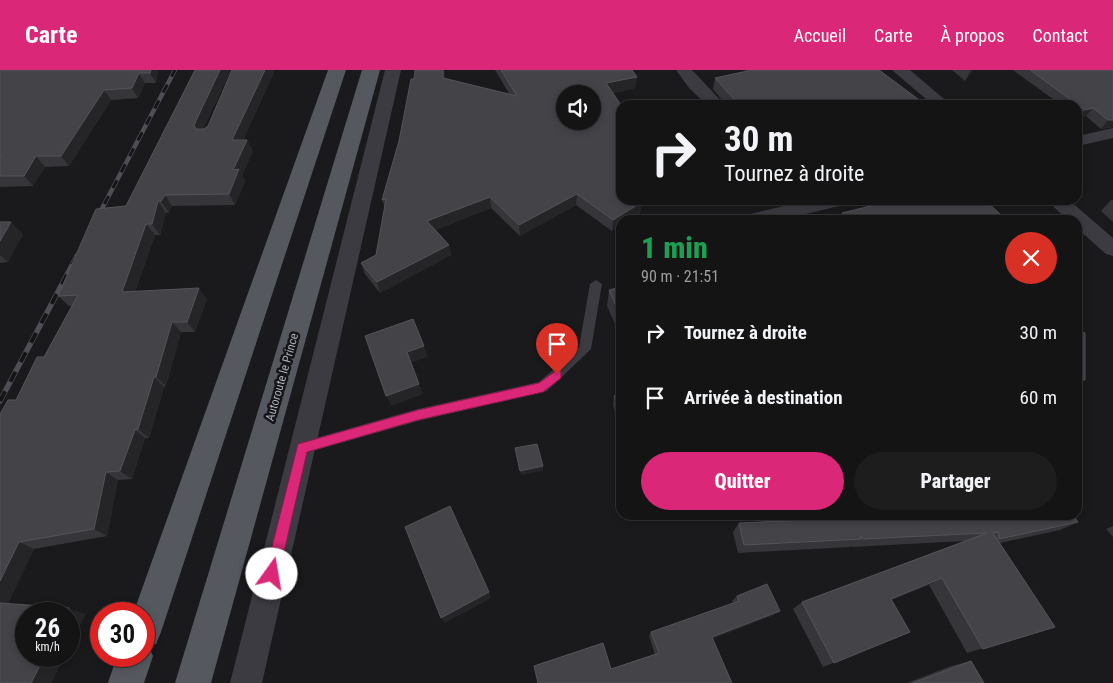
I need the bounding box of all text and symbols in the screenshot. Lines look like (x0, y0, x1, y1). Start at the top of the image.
text: Carte (25, 21, 77, 49)
text: Accueil (794, 25, 846, 46)
text: Carte (874, 25, 913, 46)
text: À propos (941, 25, 1004, 46)
text: Contact (1032, 25, 1088, 46)
map controls (556, 85, 601, 130)
button: sound (556, 85, 601, 130)
text: 30 m (724, 119, 793, 160)
icon: right (641, 120, 706, 185)
text: Tournez à droite (724, 161, 864, 186)
text: 1 min (641, 230, 708, 265)
button: close (1005, 232, 1057, 284)
text: 90 m · 21:51 (641, 267, 719, 286)
icon: right (641, 319, 669, 347)
text: Tournez à droite (684, 321, 807, 344)
text: 30 m (1020, 321, 1057, 344)
pin (536, 323, 578, 374)
icon: arrive (543, 330, 571, 358)
street label: Autoroute le Prince (263, 331, 301, 422)
icon: arrive (641, 384, 669, 412)
text: Arrivée à destination (684, 386, 843, 409)
text: 60 m (1020, 386, 1057, 409)
button: Quitter (641, 452, 844, 510)
button: Partager (854, 452, 1057, 510)
position arrow (245, 547, 297, 599)
speed limit sign: 30 (90, 602, 155, 667)
text: 26 (35, 614, 60, 643)
text: km/h (35, 640, 60, 654)

